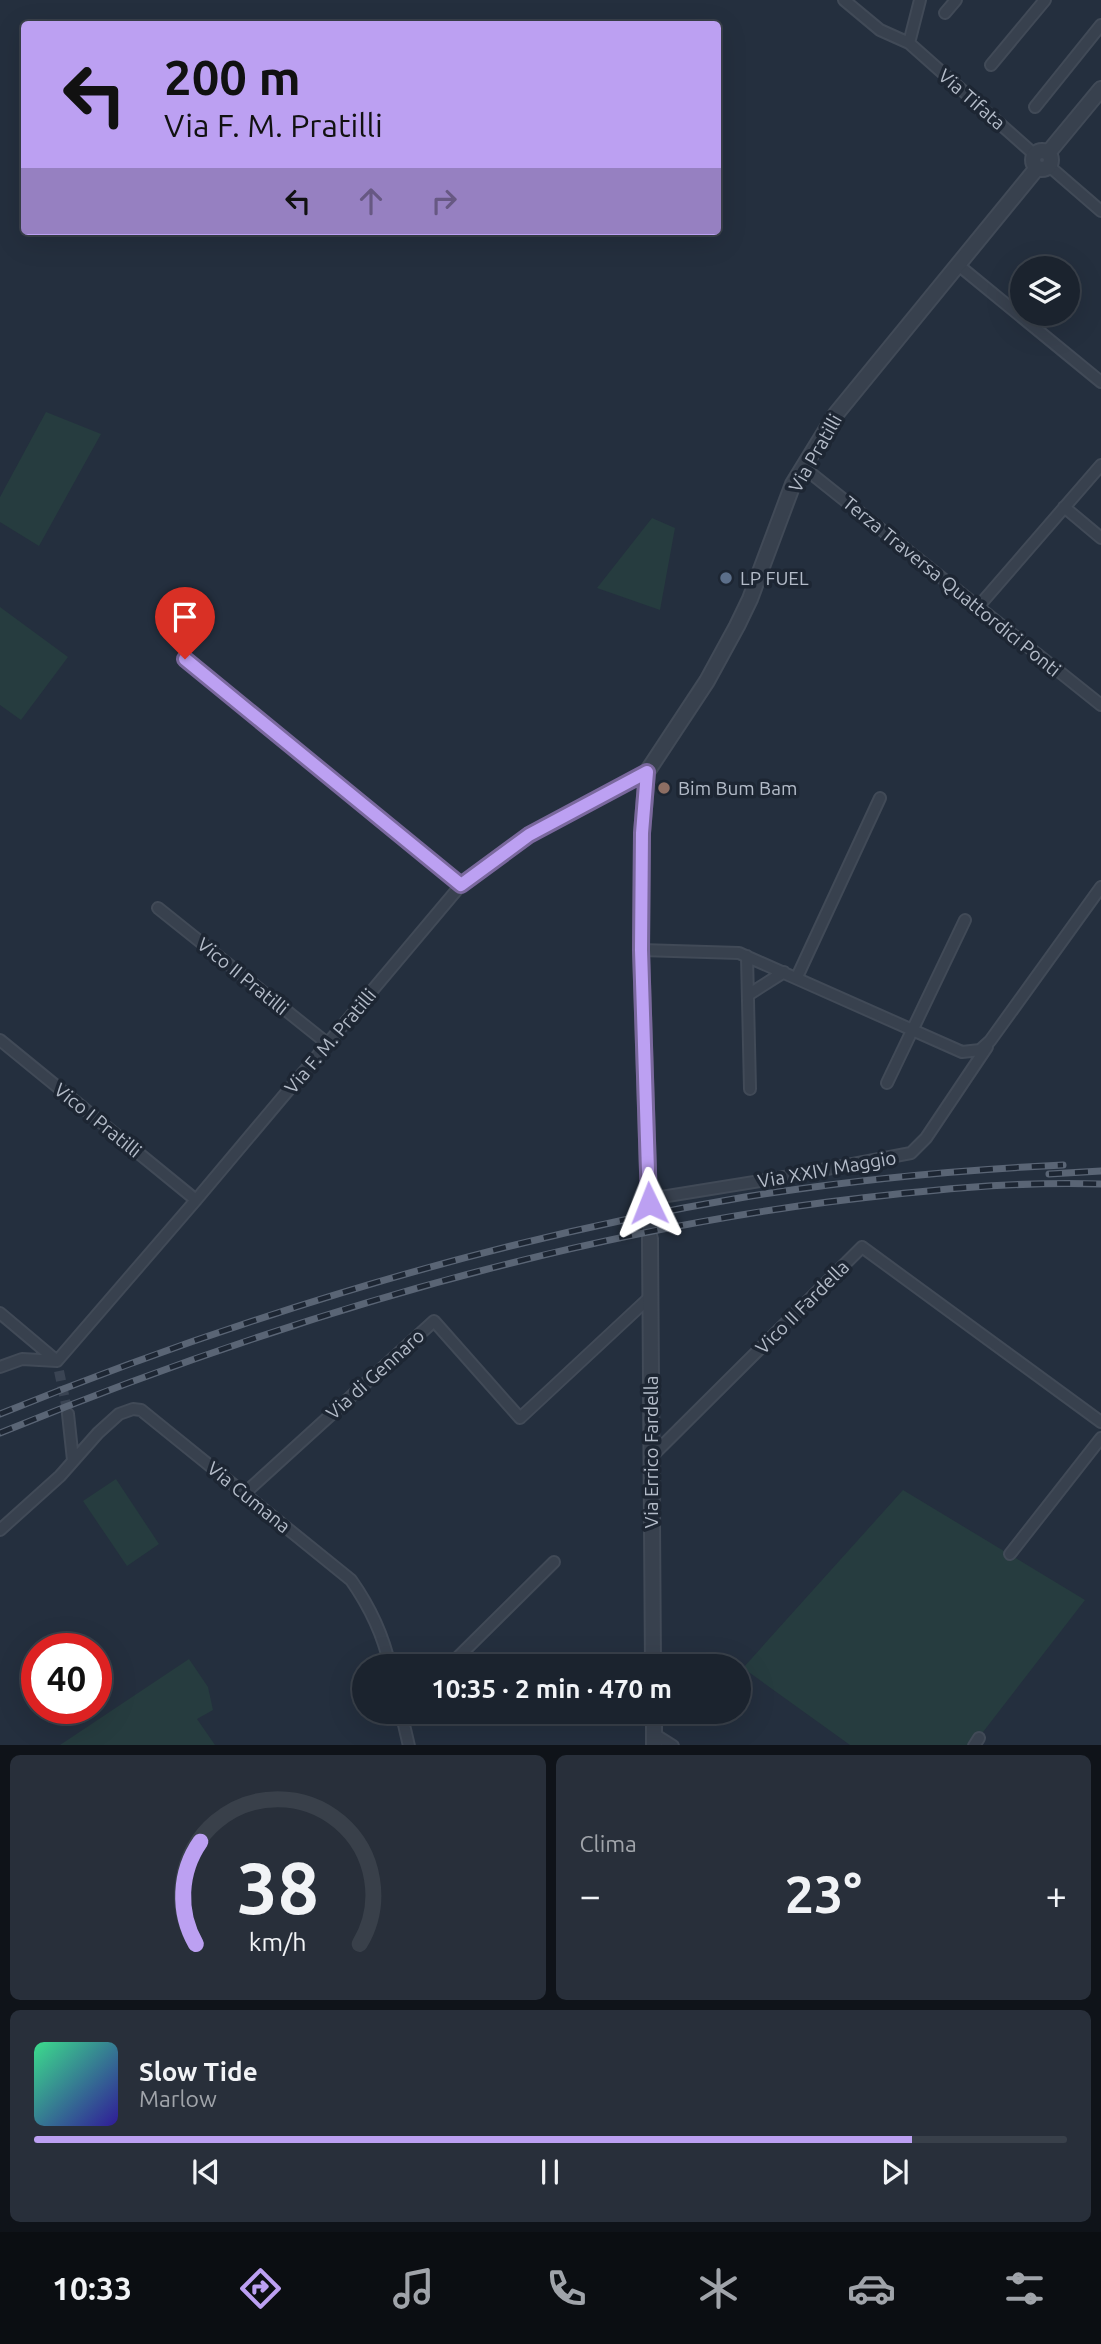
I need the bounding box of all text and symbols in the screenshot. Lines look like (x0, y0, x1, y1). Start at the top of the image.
icon: left (49, 49, 140, 140)
text: 200 m (164, 49, 301, 104)
street label: Via Tifata (934, 64, 1010, 134)
text: Via F. M. Pratilli (164, 107, 383, 143)
icon: left (279, 182, 317, 220)
icon: ahead (352, 182, 390, 220)
icon: right (425, 182, 463, 220)
map controls (1010, 256, 1080, 326)
button: layers (1010, 256, 1080, 326)
street label: Via Pratilli (784, 410, 846, 496)
street label: Terza Traversa Quattordici Ponti (839, 491, 1065, 681)
place label: LP FUEL (740, 567, 809, 589)
marker: LP FUEL (718, 570, 734, 586)
pin (155, 587, 215, 659)
icon: arrive (166, 598, 204, 636)
place label: Bim Bum Bam (678, 777, 797, 799)
marker: Bim Bum Bam (656, 780, 672, 796)
street label: Vico II Pratilli (193, 933, 293, 1019)
street label: Via F. M. Pratilli (280, 984, 380, 1098)
street label: Vico I Pratilli (50, 1078, 146, 1162)
street label: Via XXIV Maggio (756, 1146, 898, 1192)
position arrow (612, 1166, 686, 1240)
street label: Vico II Fardella (751, 1256, 853, 1358)
street label: Via di Gennaro (321, 1324, 429, 1424)
street label: Via Errico Fardella (640, 1376, 662, 1528)
street label: Via Cumana (203, 1457, 295, 1537)
speed limit sign: 40 (21, 1633, 112, 1724)
text: 10:35 · 2 min · 470 m (431, 1674, 672, 1703)
text: Clima (580, 1831, 637, 1856)
text: 38 (237, 1846, 319, 1928)
text: 23° (785, 1865, 862, 1923)
text: − (580, 1874, 601, 1916)
text: + (1046, 1874, 1067, 1916)
text: km/h (249, 1927, 307, 1955)
text: Slow Tide (139, 2057, 258, 2086)
text: Marlow (139, 2086, 217, 2111)
icon: previous (187, 2153, 225, 2191)
icon: pause (531, 2153, 569, 2191)
icon: next (876, 2153, 914, 2191)
icon: directions (236, 2264, 285, 2313)
icon: music (389, 2264, 438, 2313)
icon: phone (542, 2264, 591, 2313)
icon: climate (694, 2264, 743, 2313)
icon: car (847, 2264, 896, 2313)
icon: filters (1000, 2264, 1049, 2313)
text: 10:33 (52, 2270, 132, 2306)

